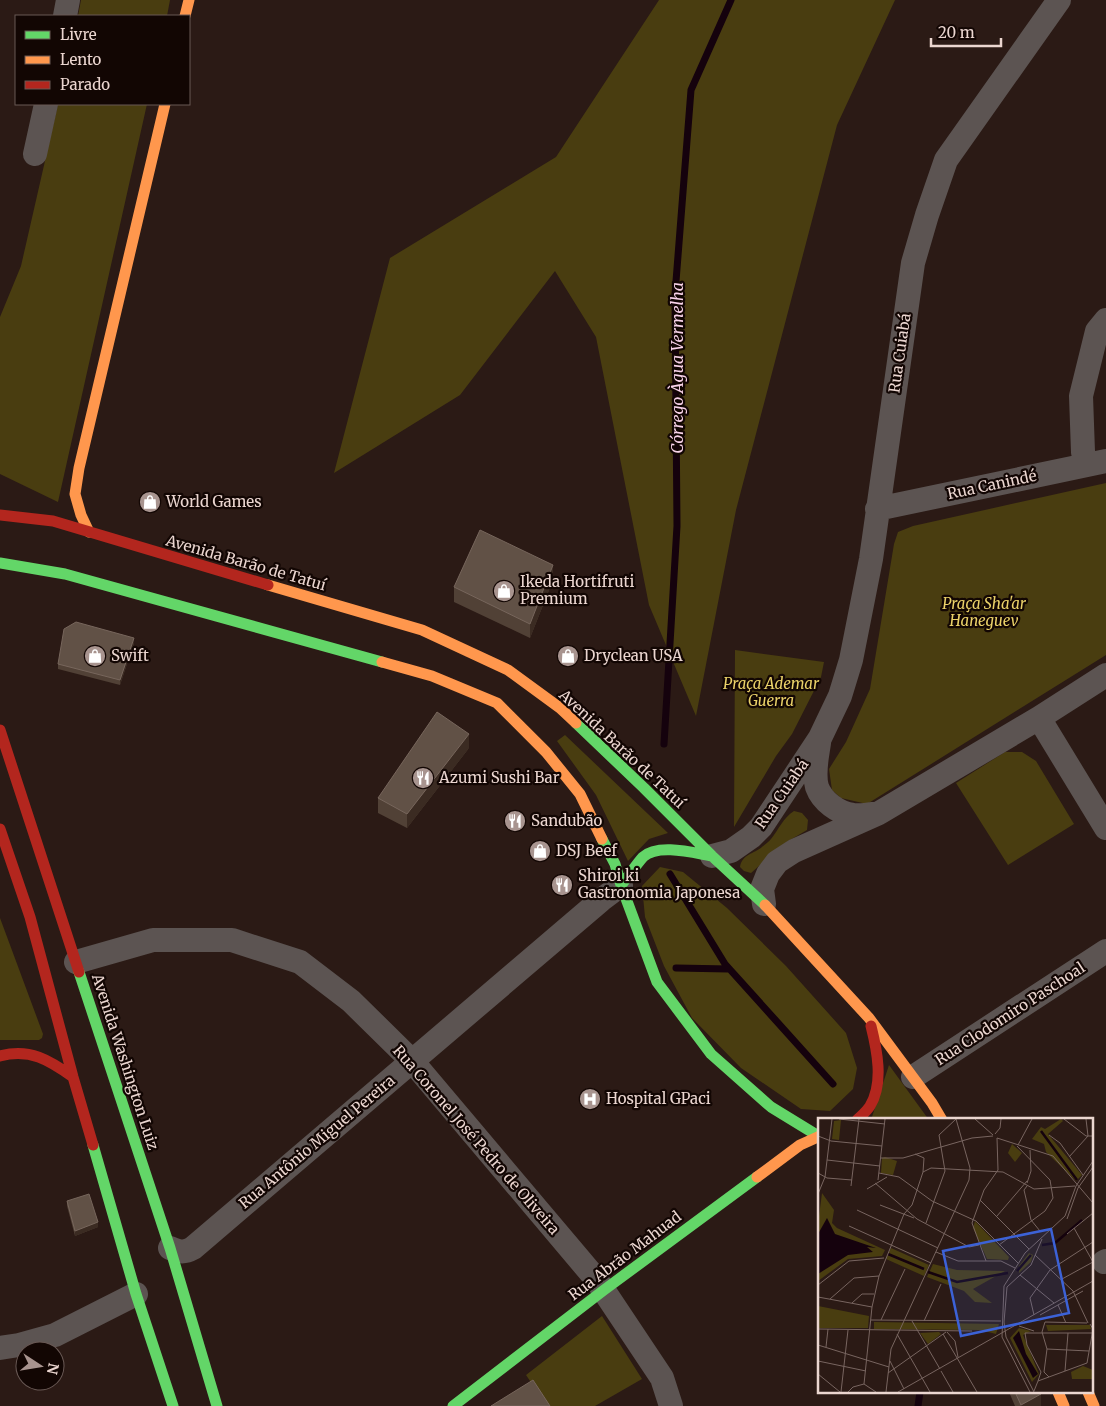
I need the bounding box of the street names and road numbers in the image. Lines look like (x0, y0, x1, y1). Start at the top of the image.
street label: Rua Cuiabá (885, 312, 914, 394)
street label: Rua Canindé (945, 466, 1038, 503)
street label: Avenida Barão de Tatuí (163, 530, 329, 595)
street label: Avenida Barão de Tatuí (555, 685, 690, 813)
street label: Rua Cuiabá (751, 755, 812, 832)
street label: Rua Clodomiro Paschoal (931, 958, 1089, 1069)
street label: Avenida Washington Luiz (88, 971, 163, 1152)
street label: Rua Coronel José Pedro de Oliveira (389, 1041, 564, 1238)
street label: Rua Antônio Miguel Pereira (235, 1071, 399, 1212)
street label: Rua Abrão Mahuad (564, 1207, 685, 1304)

